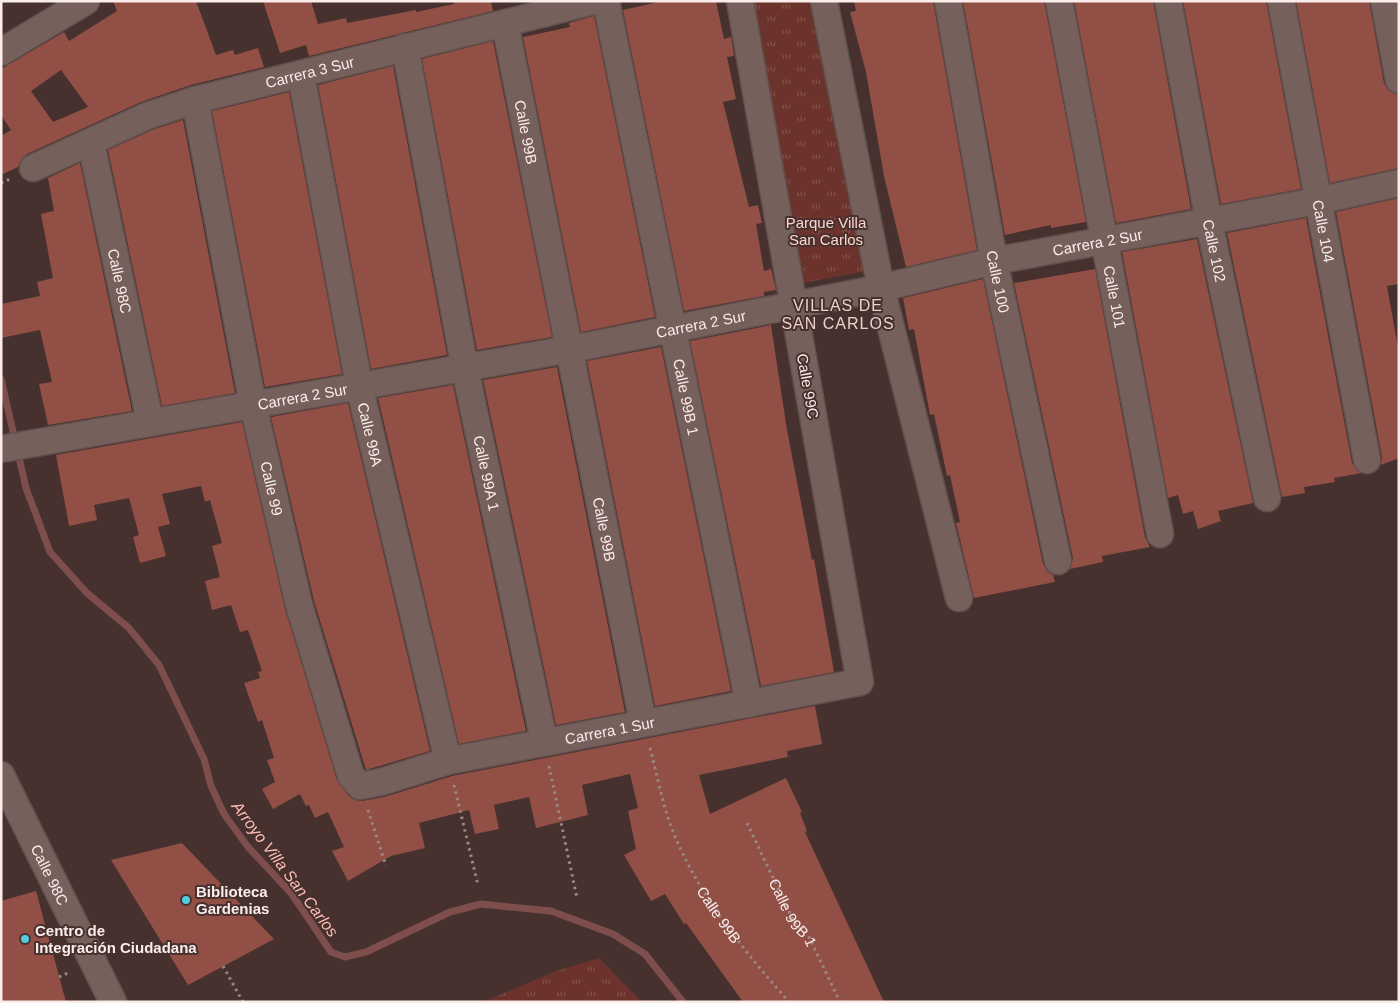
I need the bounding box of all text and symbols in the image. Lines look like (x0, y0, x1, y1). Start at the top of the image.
street label: Carrera 3 Sur (263, 52, 356, 91)
street label: Calle 99B (512, 98, 541, 165)
street label: Calle 104 (1310, 198, 1338, 264)
park label: Parque Villa San Carlos (786, 214, 867, 248)
street label: Calle 102 (1200, 218, 1230, 283)
street label: Carrera 2 Sur (1051, 225, 1144, 258)
street label: Calle 98C (105, 247, 135, 315)
street label: Calle 100 (984, 249, 1013, 314)
street label: Calle 101 (1101, 264, 1129, 329)
district label: VILLAS DE SAN CARLOS (781, 297, 895, 332)
street label: Carrera 2 Sur (655, 306, 747, 341)
street label: Calle 99C (794, 352, 822, 420)
street label: Calle 99B 1 (670, 357, 703, 437)
street label: Carrera 2 Sur (256, 380, 349, 412)
street label: Calle 99A (355, 401, 386, 468)
street label: Calle 99A 1 (471, 434, 503, 512)
street label: Calle 99 (258, 460, 287, 517)
street label: Calle 99B (590, 496, 619, 563)
street label: Carrera 1 Sur (563, 713, 656, 747)
water label: Arroyo Villa San Carlos (228, 797, 341, 940)
street label: Calle 98C (28, 841, 72, 908)
street label: Calle 99B 1 (766, 876, 821, 949)
place label: Biblioteca Gardenias (196, 883, 269, 917)
street label: Calle 99B (694, 883, 745, 946)
marker: Biblioteca Gardenias (180, 894, 192, 906)
place label: Centro de Integración Ciudadana (35, 922, 197, 956)
marker: Centro de Integración Ciudadana (19, 933, 31, 945)

